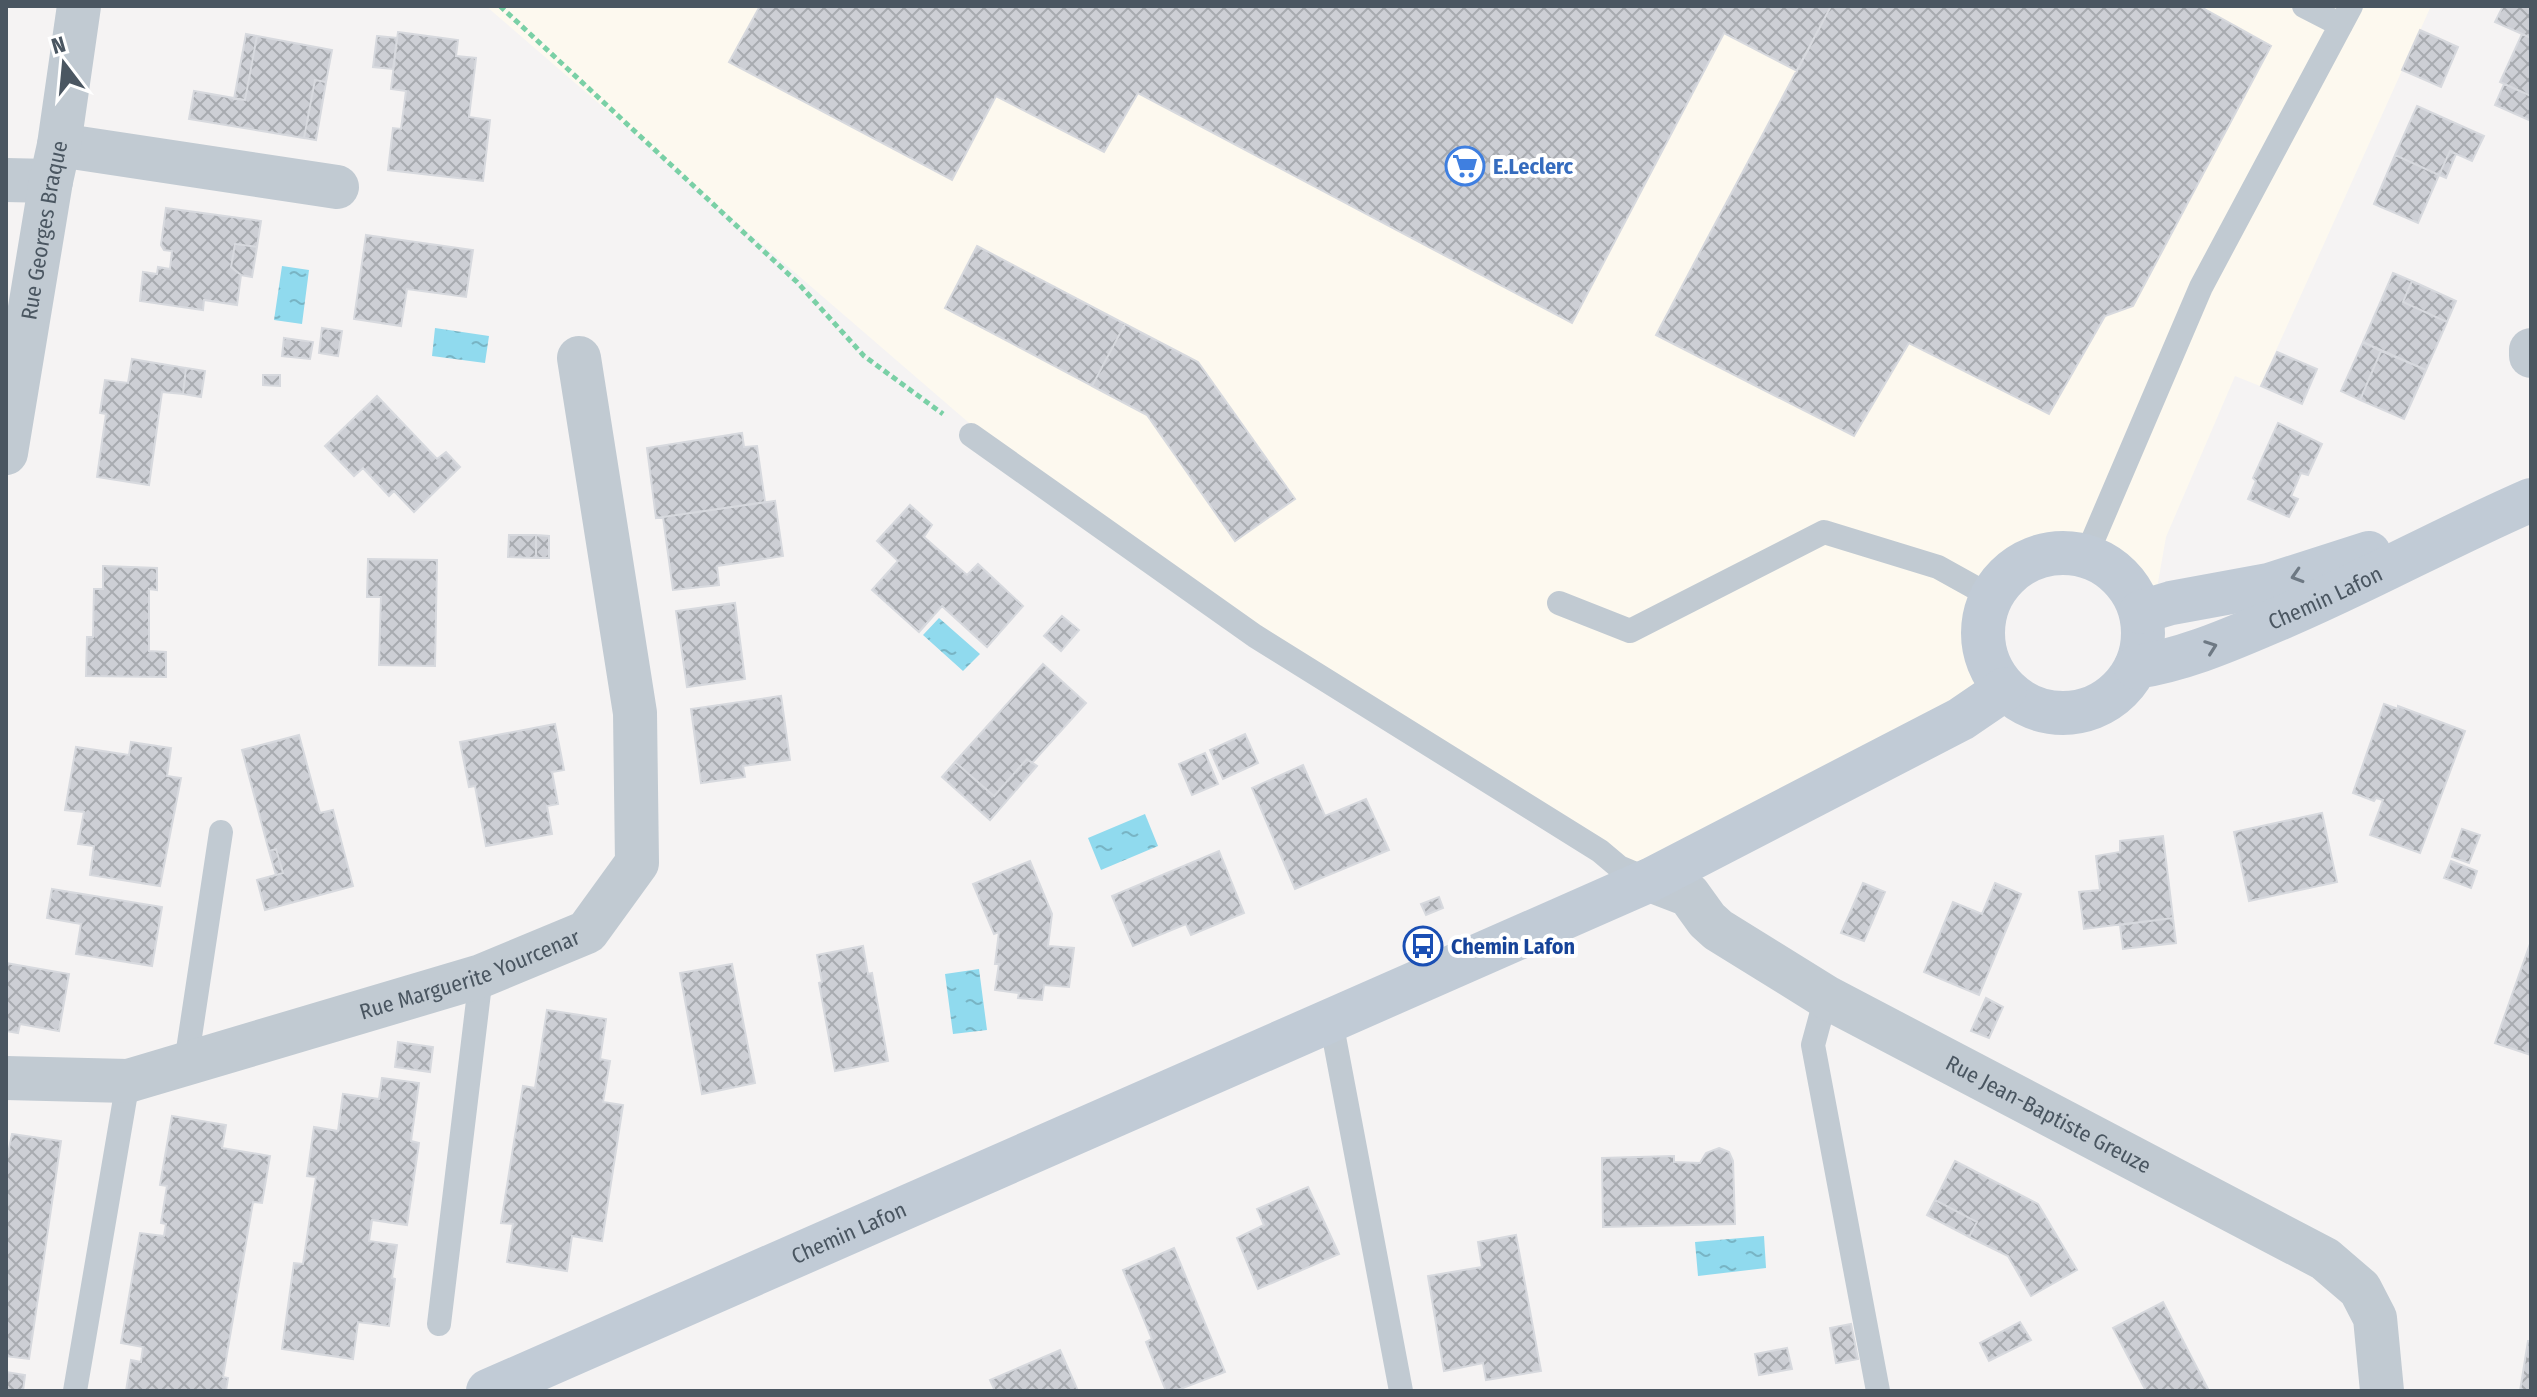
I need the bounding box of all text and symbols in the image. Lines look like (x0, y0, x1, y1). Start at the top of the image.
north arrow (24, 24, 104, 104)
text: N (49, 30, 69, 60)
street label: Rue Georges Braque (15, 138, 73, 322)
supermarket icon: E.Leclerc (1444, 145, 1486, 187)
place label: E.Leclerc (1493, 153, 1573, 180)
street label: Chemin Lafon (2264, 560, 2387, 635)
one-way arrow (2291, 567, 2305, 583)
one-way arrow (2203, 640, 2217, 657)
street label: Rue Marguerite Yourcenar (356, 923, 584, 1025)
bus stop icon: Chemin Lafon (1402, 925, 1444, 967)
place label: Chemin Lafon (1451, 933, 1575, 960)
street label: Rue Jean-Baptiste Greuze (1941, 1049, 2156, 1179)
street label: Chemin Lafon (787, 1195, 910, 1269)

